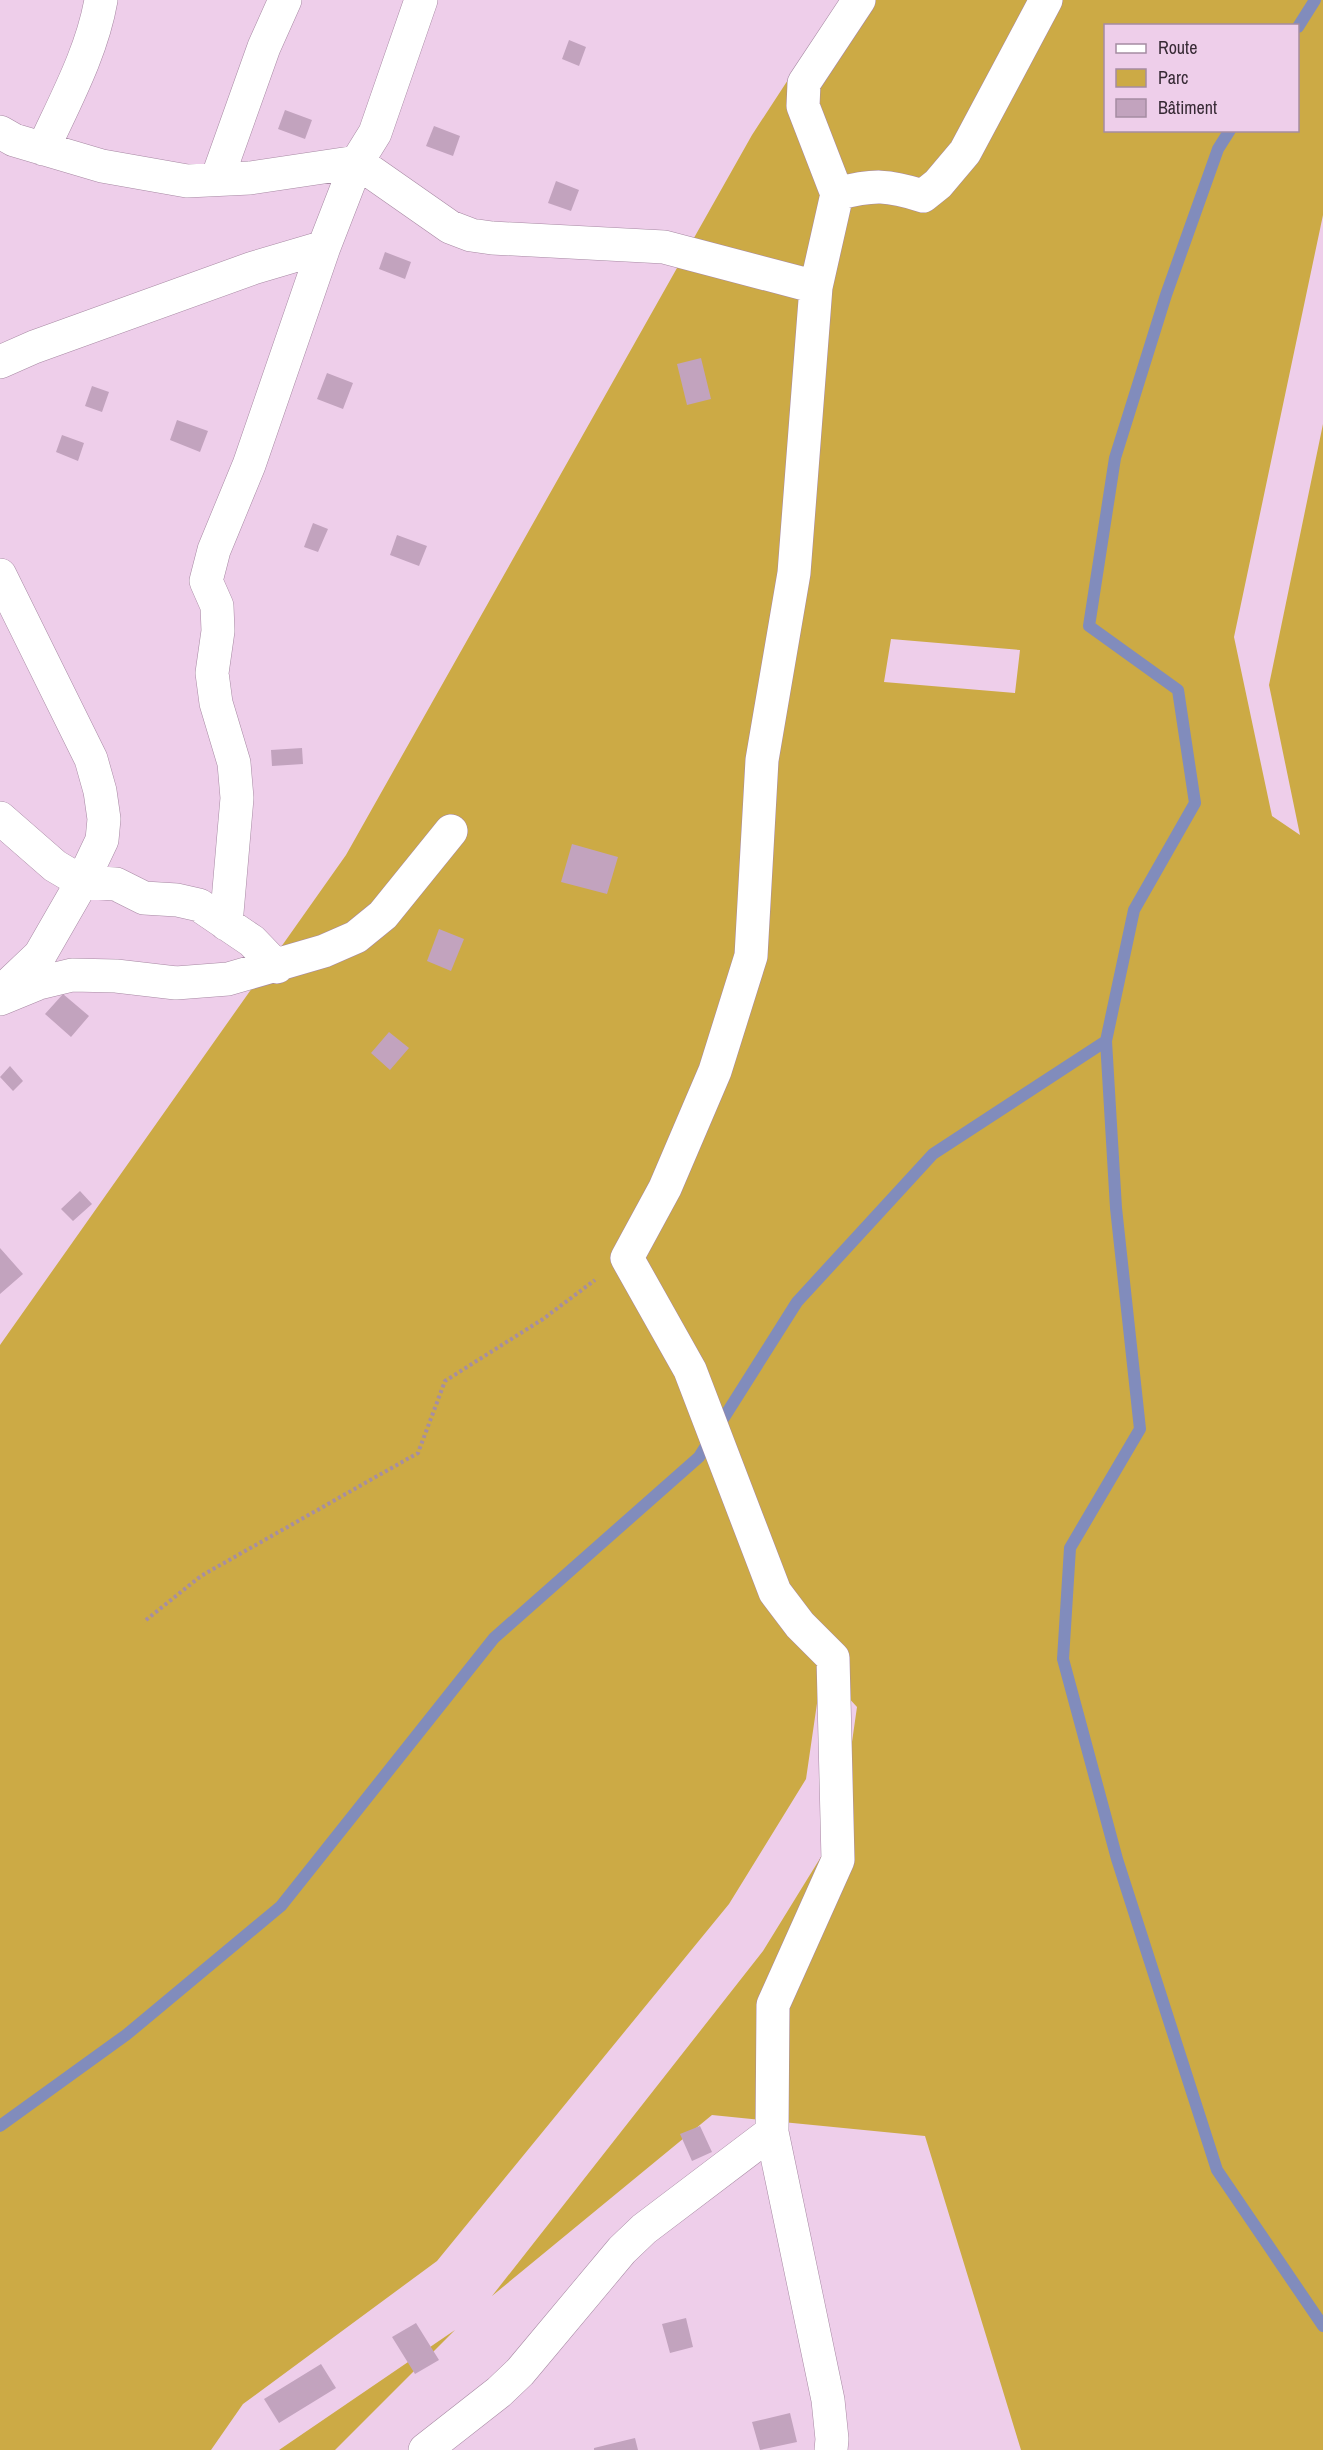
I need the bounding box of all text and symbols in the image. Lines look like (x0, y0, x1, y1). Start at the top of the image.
legend (1104, 24, 1299, 132)
text: Route (1158, 35, 1197, 60)
text: Parc (1158, 65, 1188, 90)
text: Bâtiment (1158, 95, 1217, 120)

